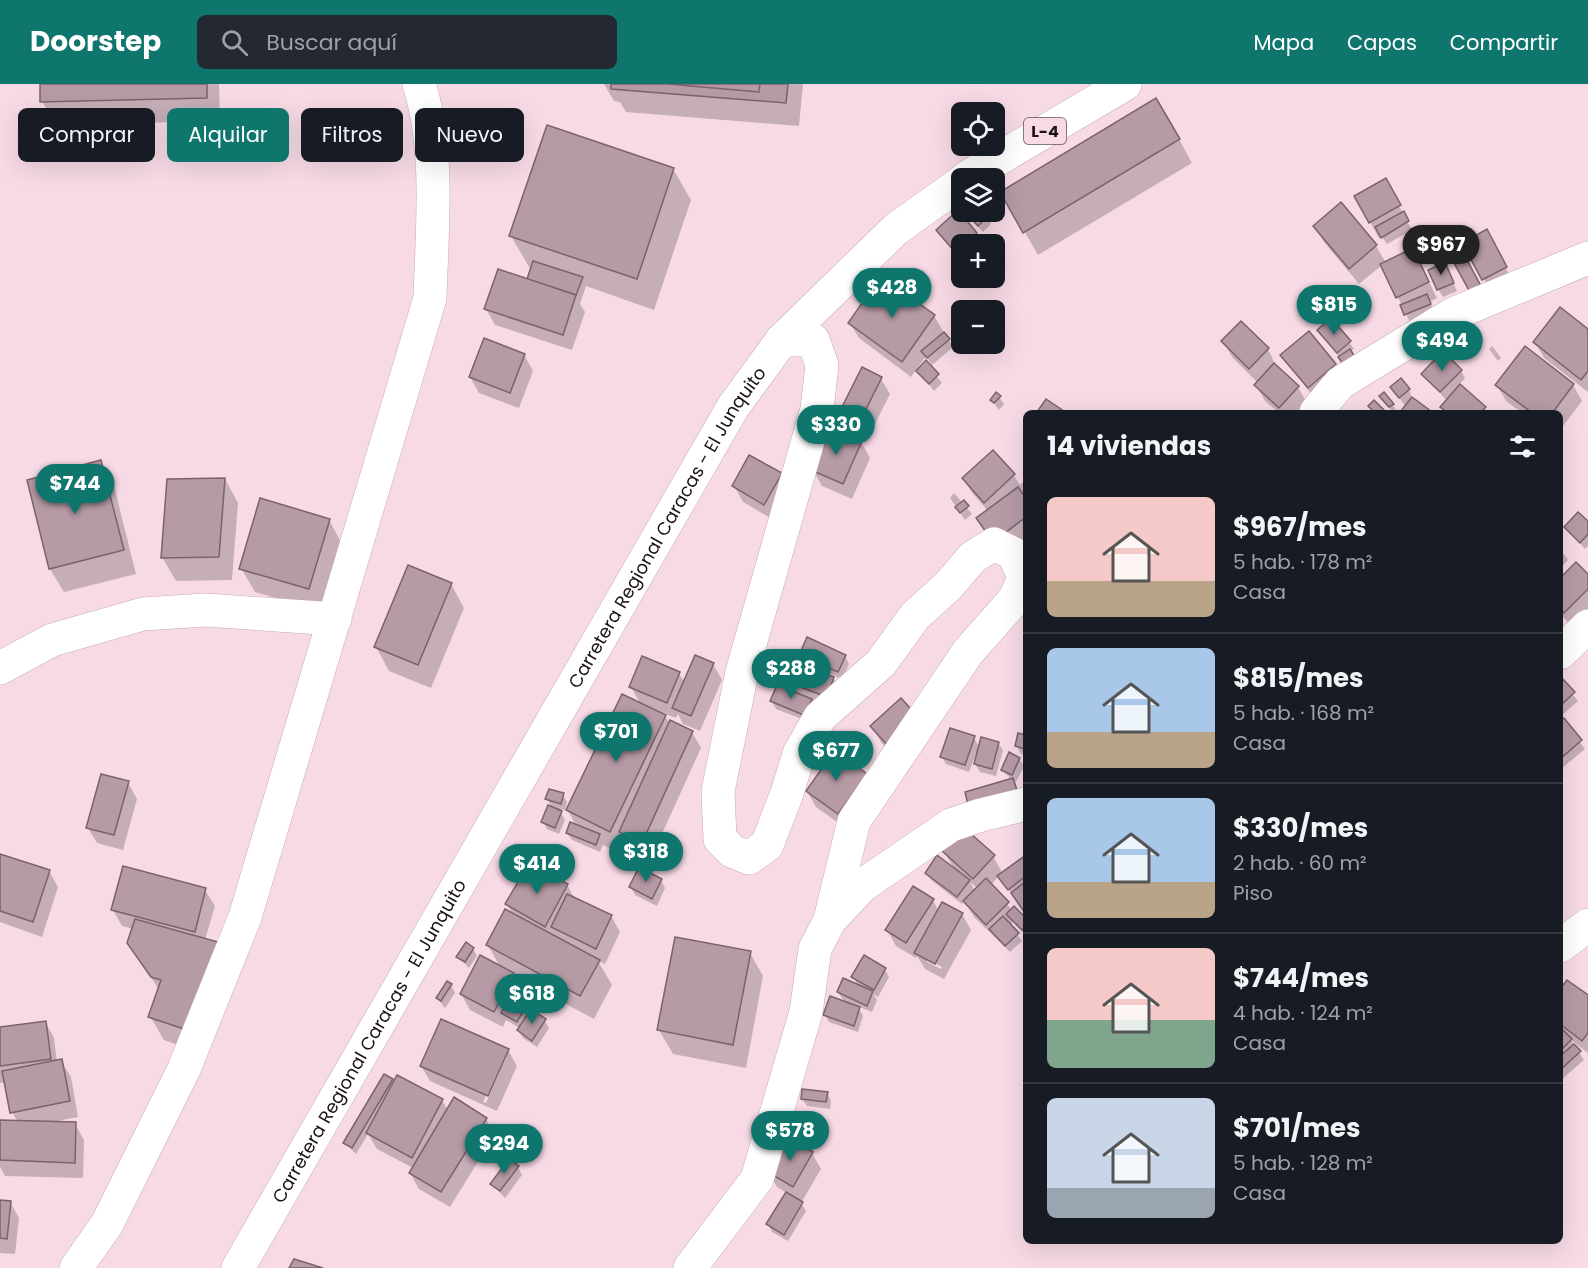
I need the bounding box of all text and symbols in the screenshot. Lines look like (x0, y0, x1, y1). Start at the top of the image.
search box (197, 15, 617, 69)
text: Doorstep (30, 22, 161, 61)
icon: search (218, 26, 251, 59)
text: Buscar aquí (266, 27, 397, 58)
text: Mapa (1253, 28, 1314, 57)
text: Capas (1347, 28, 1417, 57)
text: Compartir (1450, 28, 1558, 57)
map controls (951, 102, 1005, 354)
button: locate (951, 102, 1005, 156)
chip: Comprar (18, 108, 155, 162)
chip: Alquilar (167, 108, 289, 162)
chip: Filtros (301, 108, 403, 162)
chip: Nuevo (415, 108, 524, 162)
road number: L-4 (1024, 118, 1066, 144)
button: layers (951, 168, 1005, 222)
pin: $967 (1405, 225, 1477, 276)
text: $967 (1417, 230, 1465, 258)
button: + (951, 234, 1005, 288)
pin: $428 (856, 268, 928, 319)
text: $428 (866, 273, 918, 301)
pin: $815 (1298, 285, 1370, 336)
text: $815 (1311, 290, 1357, 318)
button: − (951, 300, 1005, 354)
pin: $494 (1406, 321, 1478, 372)
text: $494 (1416, 326, 1468, 354)
street label: Carretera Regional Caracas - El Junquito (562, 361, 771, 692)
pin: $330 (800, 405, 872, 456)
text: $330 (811, 410, 861, 438)
text: 14 viviendas (1047, 428, 1211, 464)
icon: filters (1506, 430, 1539, 463)
pin: $744 (39, 464, 111, 515)
text: $744 (50, 469, 100, 497)
text: $967/mes (1233, 509, 1366, 545)
icon: home (1095, 521, 1167, 593)
text: 5 hab. · 178 m² (1233, 548, 1372, 576)
text: Casa (1233, 578, 1286, 606)
pin: $288 (755, 649, 827, 700)
text: $288 (766, 654, 816, 682)
text: $815/mes (1233, 660, 1363, 696)
icon: home (1095, 672, 1167, 744)
text: 5 hab. · 168 m² (1233, 699, 1374, 727)
pin: $701 (580, 712, 652, 763)
text: $701 (594, 717, 638, 745)
text: Casa (1233, 729, 1286, 757)
pin: $677 (800, 731, 872, 782)
text: $677 (812, 736, 860, 764)
text: $330/mes (1233, 810, 1368, 846)
icon: home (1095, 822, 1167, 894)
pin: $318 (610, 832, 682, 883)
text: $318 (623, 837, 669, 865)
pin: $414 (501, 844, 573, 895)
text: $414 (513, 849, 561, 877)
text: 2 hab. · 60 m² (1233, 849, 1367, 877)
street label: Carretera Regional Caracas - El Junquito (266, 874, 472, 1207)
text: Piso (1233, 879, 1273, 907)
text: $744/mes (1233, 960, 1369, 996)
icon: home (1095, 972, 1167, 1044)
pin: $618 (496, 974, 568, 1025)
text: $618 (509, 979, 555, 1007)
text: 4 hab. · 124 m² (1233, 999, 1373, 1027)
text: Casa (1233, 1029, 1286, 1057)
text: $701/mes (1233, 1110, 1361, 1146)
pin: $578 (754, 1111, 826, 1162)
text: $578 (765, 1116, 815, 1144)
icon: home (1095, 1122, 1167, 1194)
pin: $294 (468, 1124, 540, 1175)
text: $294 (479, 1129, 529, 1157)
text: 5 hab. · 128 m² (1233, 1149, 1373, 1177)
text: Casa (1233, 1179, 1286, 1207)

